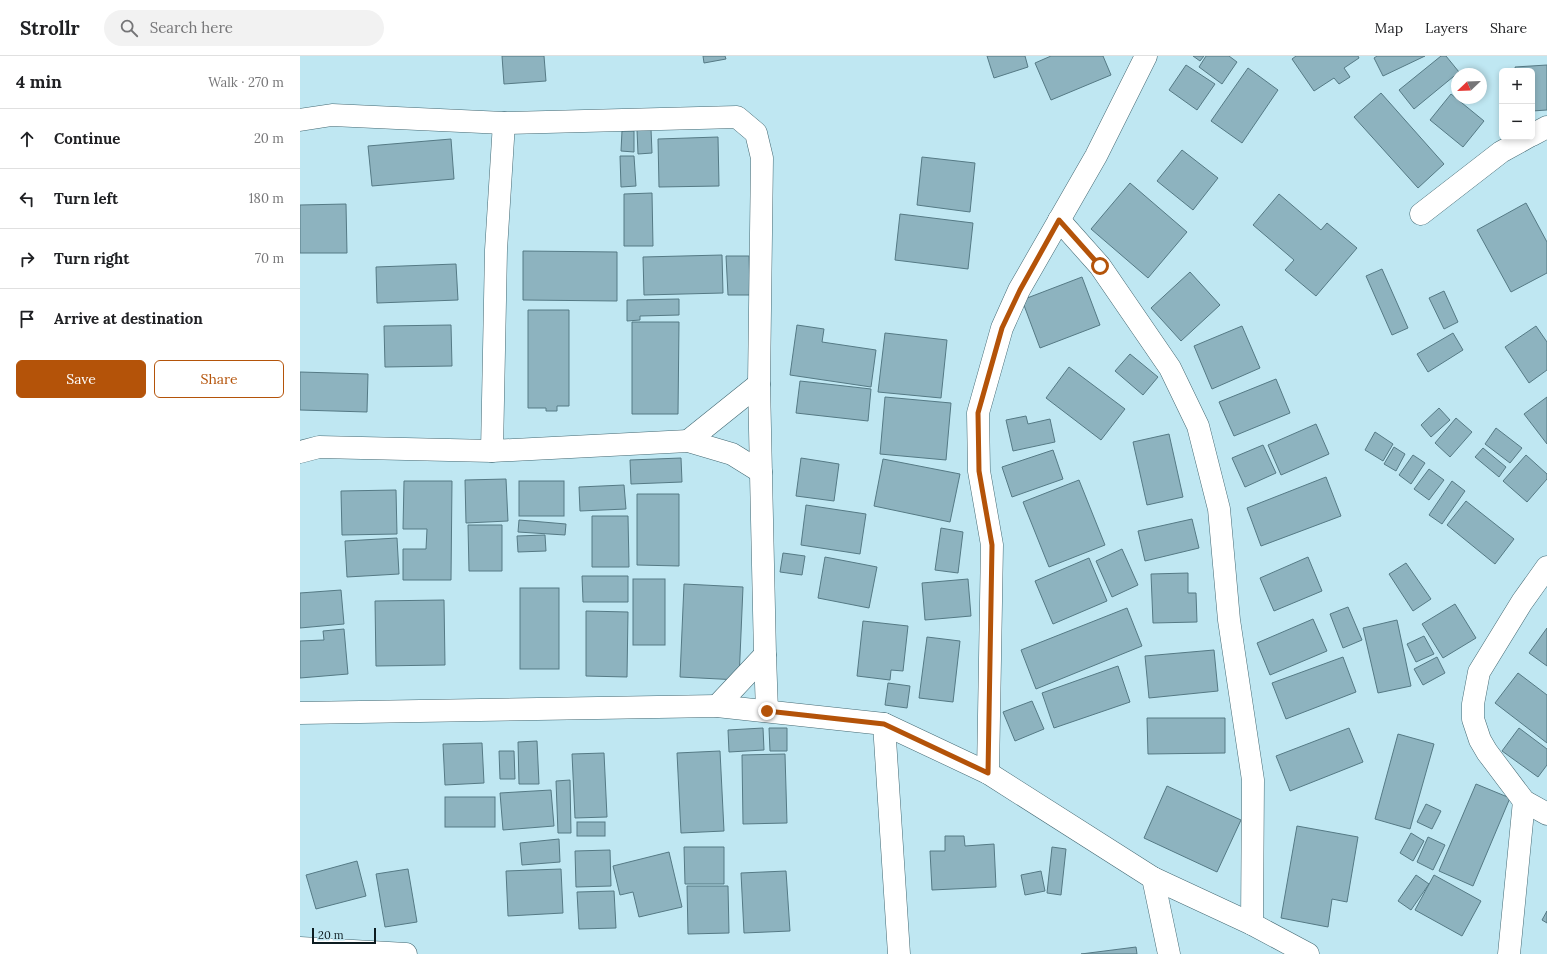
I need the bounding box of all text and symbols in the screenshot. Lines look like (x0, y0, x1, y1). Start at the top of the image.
search box (104, 10, 384, 46)
text: Strollr (20, 16, 80, 40)
icon: search (118, 17, 140, 39)
text: Search here (150, 18, 233, 37)
text: Map (1375, 19, 1403, 37)
text: Layers (1425, 19, 1468, 37)
text: Share (1490, 19, 1527, 37)
north arrow (1451, 68, 1487, 104)
map controls (1499, 68, 1535, 140)
button: + (1499, 68, 1535, 104)
text: 4 min (16, 71, 62, 93)
text: Walk · 270 m (208, 74, 284, 91)
button: − (1499, 104, 1535, 140)
icon: ahead (16, 128, 38, 150)
text: Continue (54, 129, 120, 148)
text: 20 m (254, 130, 284, 147)
icon: left (16, 188, 38, 210)
text: Turn left (54, 189, 118, 208)
text: 180 m (249, 190, 284, 207)
icon: right (16, 248, 38, 270)
text: Turn right (54, 249, 130, 268)
text: 70 m (255, 250, 284, 267)
route start (1091, 257, 1109, 275)
icon: arrive (16, 308, 38, 330)
text: Arrive at destination (54, 309, 203, 328)
button: Save (16, 360, 146, 398)
button: Share (154, 360, 284, 398)
route end (758, 702, 776, 720)
scale bar (312, 926, 376, 945)
text: 20 m (318, 928, 343, 942)

